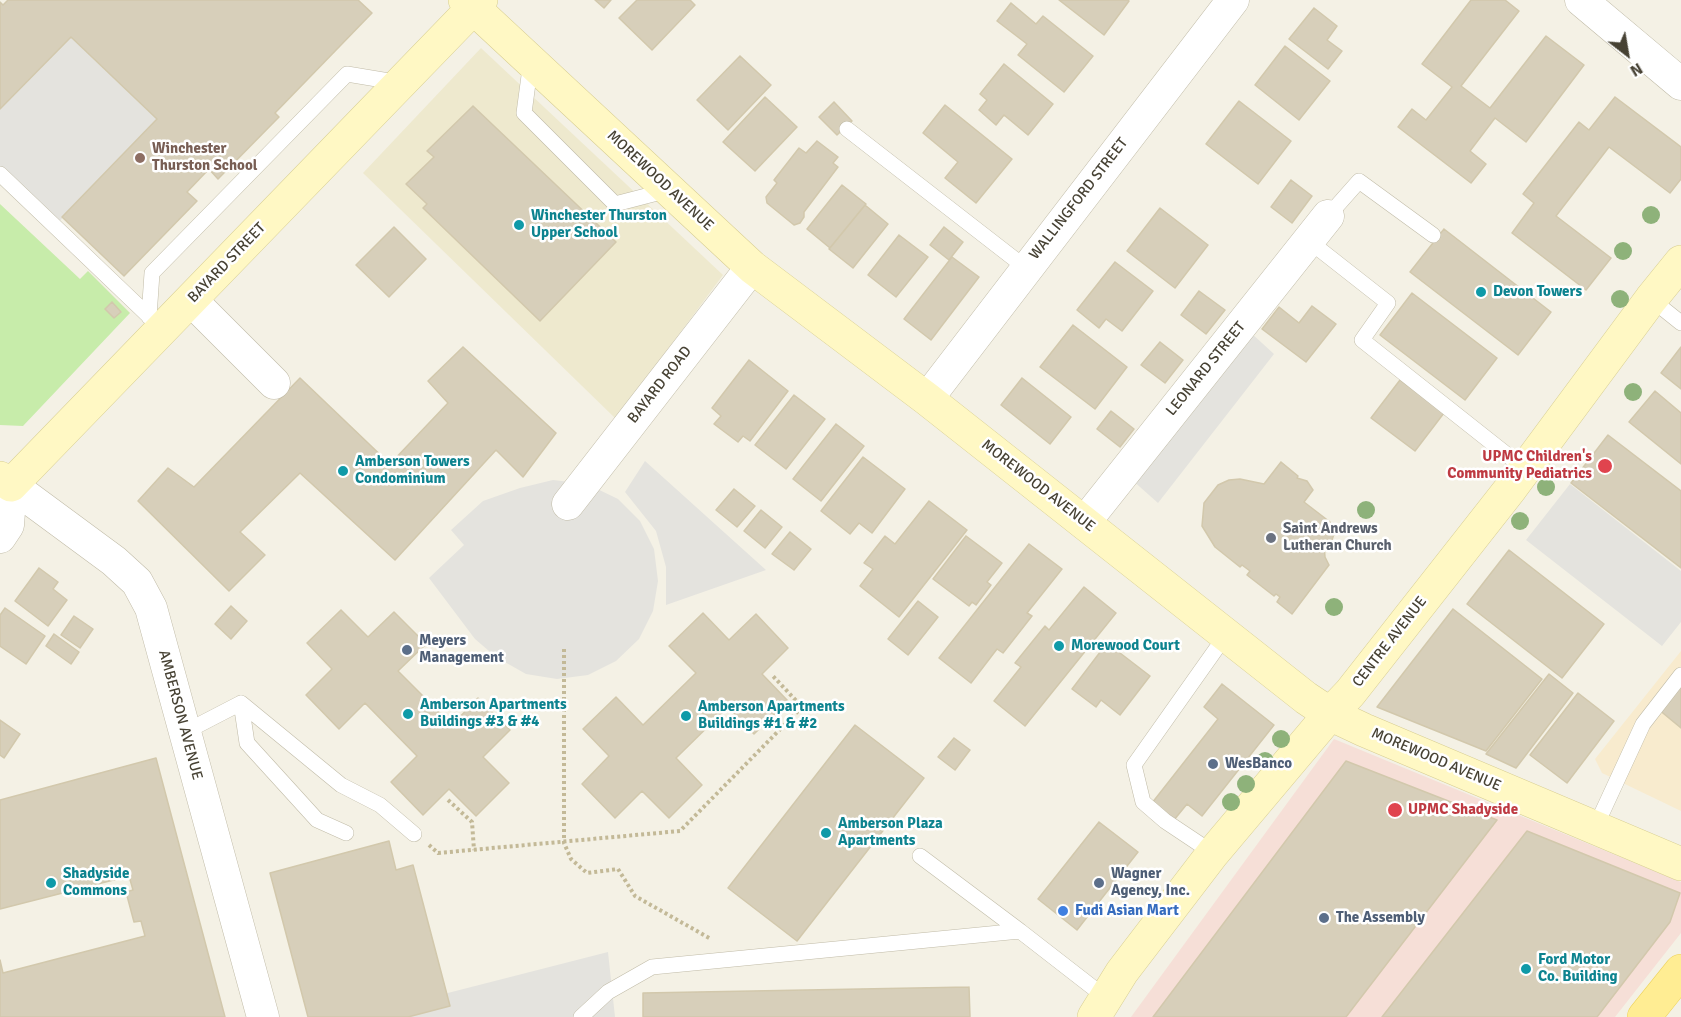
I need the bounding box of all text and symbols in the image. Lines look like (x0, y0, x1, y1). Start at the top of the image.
north arrow (1597, 24, 1657, 84)
text: N (1626, 58, 1646, 81)
street label: MOREWOOD AVENUE (603, 127, 717, 235)
street label: WALLINGFORD STREET (1026, 135, 1132, 263)
place label: Winchester Thurston School (152, 140, 257, 175)
marker: Winchester Thurston School (133, 151, 147, 165)
place label: Winchester Thurston Upper School (531, 207, 667, 242)
marker: Winchester Thurston Upper School (512, 218, 526, 232)
street label: BAYARD STREET (184, 219, 270, 307)
place label: Devon Towers (1493, 283, 1582, 301)
marker: Devon Towers (1474, 285, 1488, 299)
street label: LEONARD STREET (1163, 318, 1249, 420)
street label: BAYARD ROAD (624, 343, 696, 427)
street label: MOREWOOD AVENUE (978, 436, 1098, 536)
place label: UPMC Children's Community Pediatrics (1447, 448, 1592, 483)
place label: Amberson Towers Condominium (355, 453, 470, 488)
marker: UPMC Children's Community Pediatrics (1596, 457, 1614, 475)
marker: Amberson Towers Condominium (336, 464, 350, 478)
place label: Saint Andrews Lutheran Church (1283, 520, 1392, 555)
marker: Saint Andrews Lutheran Church (1264, 531, 1278, 545)
street label: CENTRE AVENUE (1349, 593, 1431, 691)
place label: Meyers Management (419, 632, 504, 667)
place label: Morewood Court (1071, 637, 1180, 655)
marker: Morewood Court (1052, 639, 1066, 653)
marker: Meyers Management (400, 643, 414, 657)
street label: AMBERSON AVENUE (154, 648, 206, 782)
place label: Amberson Apartments Buildings #3 & #4 (420, 696, 567, 731)
place label: Amberson Apartments Buildings #1 & #2 (698, 698, 845, 733)
marker: Amberson Apartments Buildings #3 & #4 (401, 707, 415, 721)
marker: Amberson Apartments Buildings #1 & #2 (679, 709, 693, 723)
street label: MOREWOOD AVENUE (1368, 725, 1504, 795)
place label: WesBanco (1225, 755, 1292, 773)
marker: WesBanco (1206, 757, 1220, 771)
marker: UPMC Shadyside (1386, 801, 1404, 819)
place label: UPMC Shadyside (1408, 801, 1518, 819)
place label: Amberson Plaza Apartments (838, 815, 943, 850)
marker: Amberson Plaza Apartments (819, 826, 833, 840)
place label: Shadyside Commons (63, 865, 129, 900)
place label: Wagner Agency, Inc. (1111, 865, 1190, 900)
marker: Shadyside Commons (44, 876, 58, 890)
marker: Wagner Agency, Inc. (1092, 876, 1106, 890)
place label: Fudi Asian Mart (1075, 902, 1179, 920)
marker: Fudi Asian Mart (1056, 904, 1070, 918)
place label: The Assembly (1336, 909, 1425, 927)
marker: The Assembly (1317, 911, 1331, 925)
place label: Ford Motor Co. Building (1538, 951, 1618, 986)
marker: Ford Motor Co. Building (1519, 962, 1533, 976)

